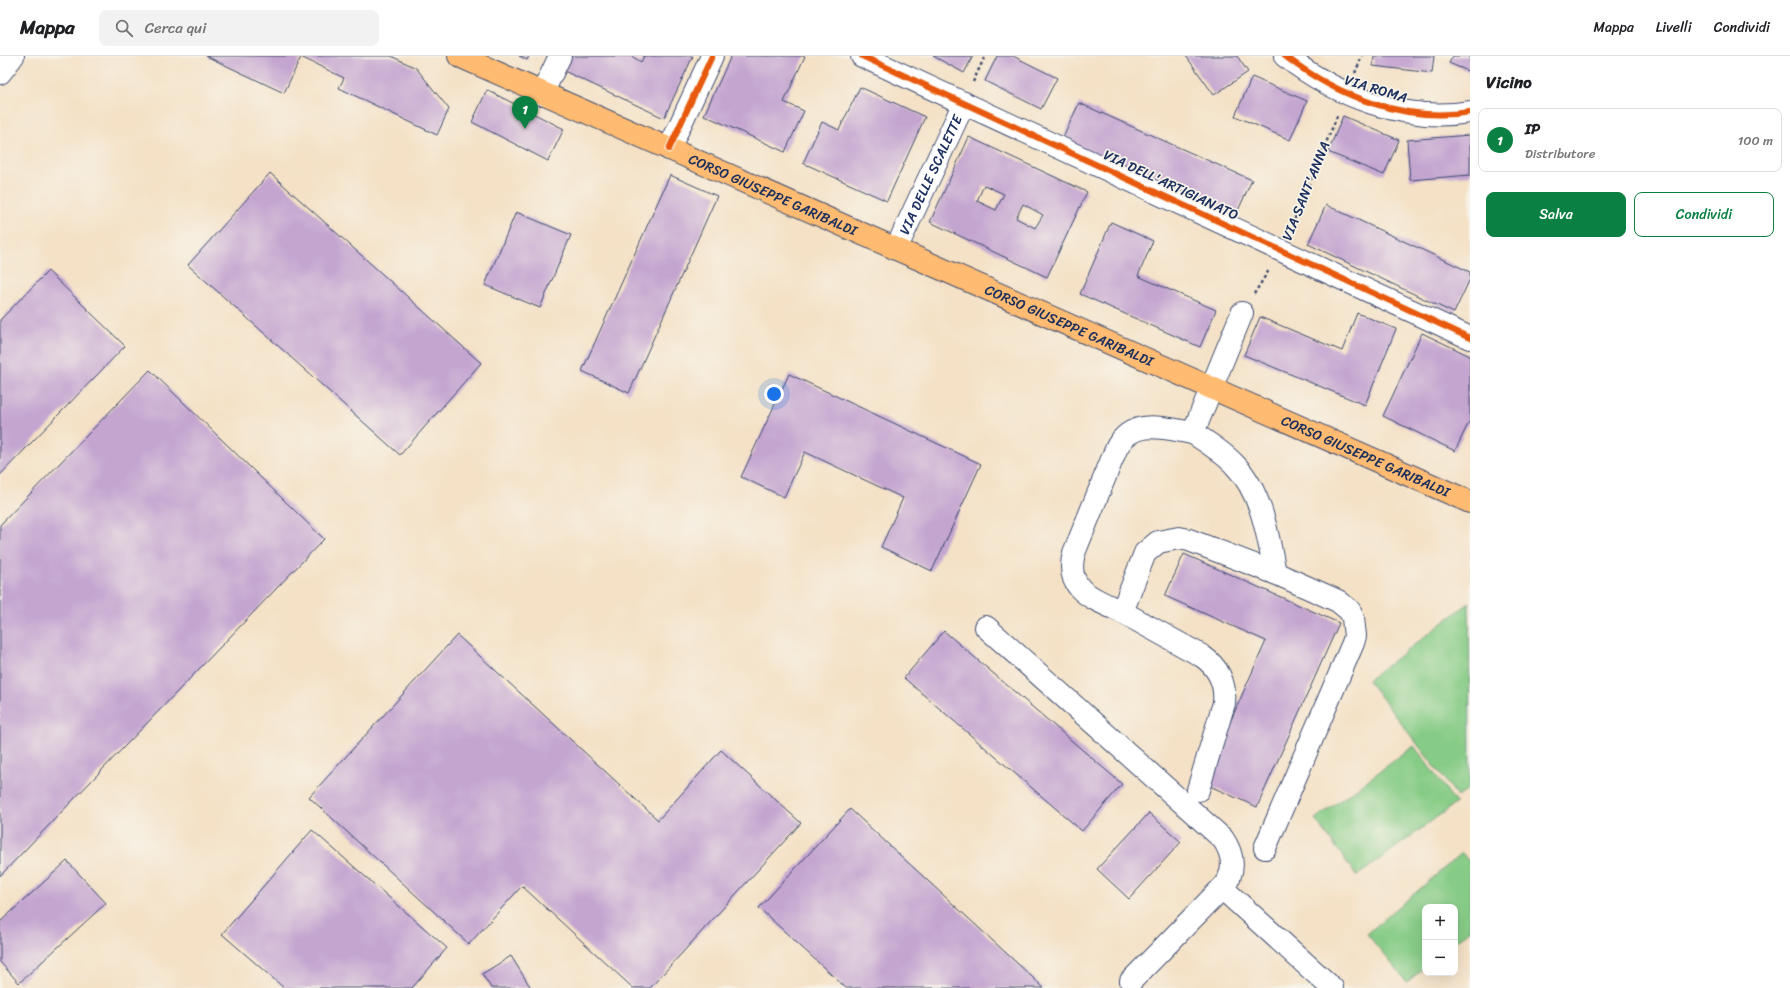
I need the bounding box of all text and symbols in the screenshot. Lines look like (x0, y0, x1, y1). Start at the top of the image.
search box (99, 10, 379, 46)
text: Mappa (20, 11, 75, 44)
text: Cerca qui (145, 15, 206, 41)
text: Mappa (1594, 15, 1634, 40)
text: Livelli (1656, 15, 1692, 40)
text: Condividi (1714, 15, 1770, 40)
icon: search (113, 17, 135, 39)
text: Vicino (1486, 67, 1532, 97)
street label: VIA ROMA (1341, 68, 1411, 110)
pin: 1 (512, 96, 538, 129)
street label: VIA DELLE SCALETTE (892, 109, 970, 239)
text: IP (1525, 116, 1540, 142)
text: 1 (1497, 129, 1503, 152)
text: 100 m (1738, 129, 1773, 152)
street label: VIA SANT'ANNA (1275, 137, 1337, 245)
text: Distributore (1525, 142, 1595, 165)
street label: VIA DELL'ARTIGIANATO (1099, 143, 1243, 227)
street label: CORSO GIUSEPPE GARIBALDI (684, 146, 863, 243)
button: Salva (1486, 192, 1626, 237)
button: Condividi (1634, 192, 1774, 237)
street label: CORSO GIUSEPPE GARIBALDI (981, 277, 1159, 374)
your location (764, 384, 784, 404)
street label: CORSO GIUSEPPE GARIBALDI (1277, 408, 1455, 505)
map controls (1422, 904, 1458, 976)
button: + (1422, 904, 1458, 940)
button: − (1422, 940, 1458, 976)

